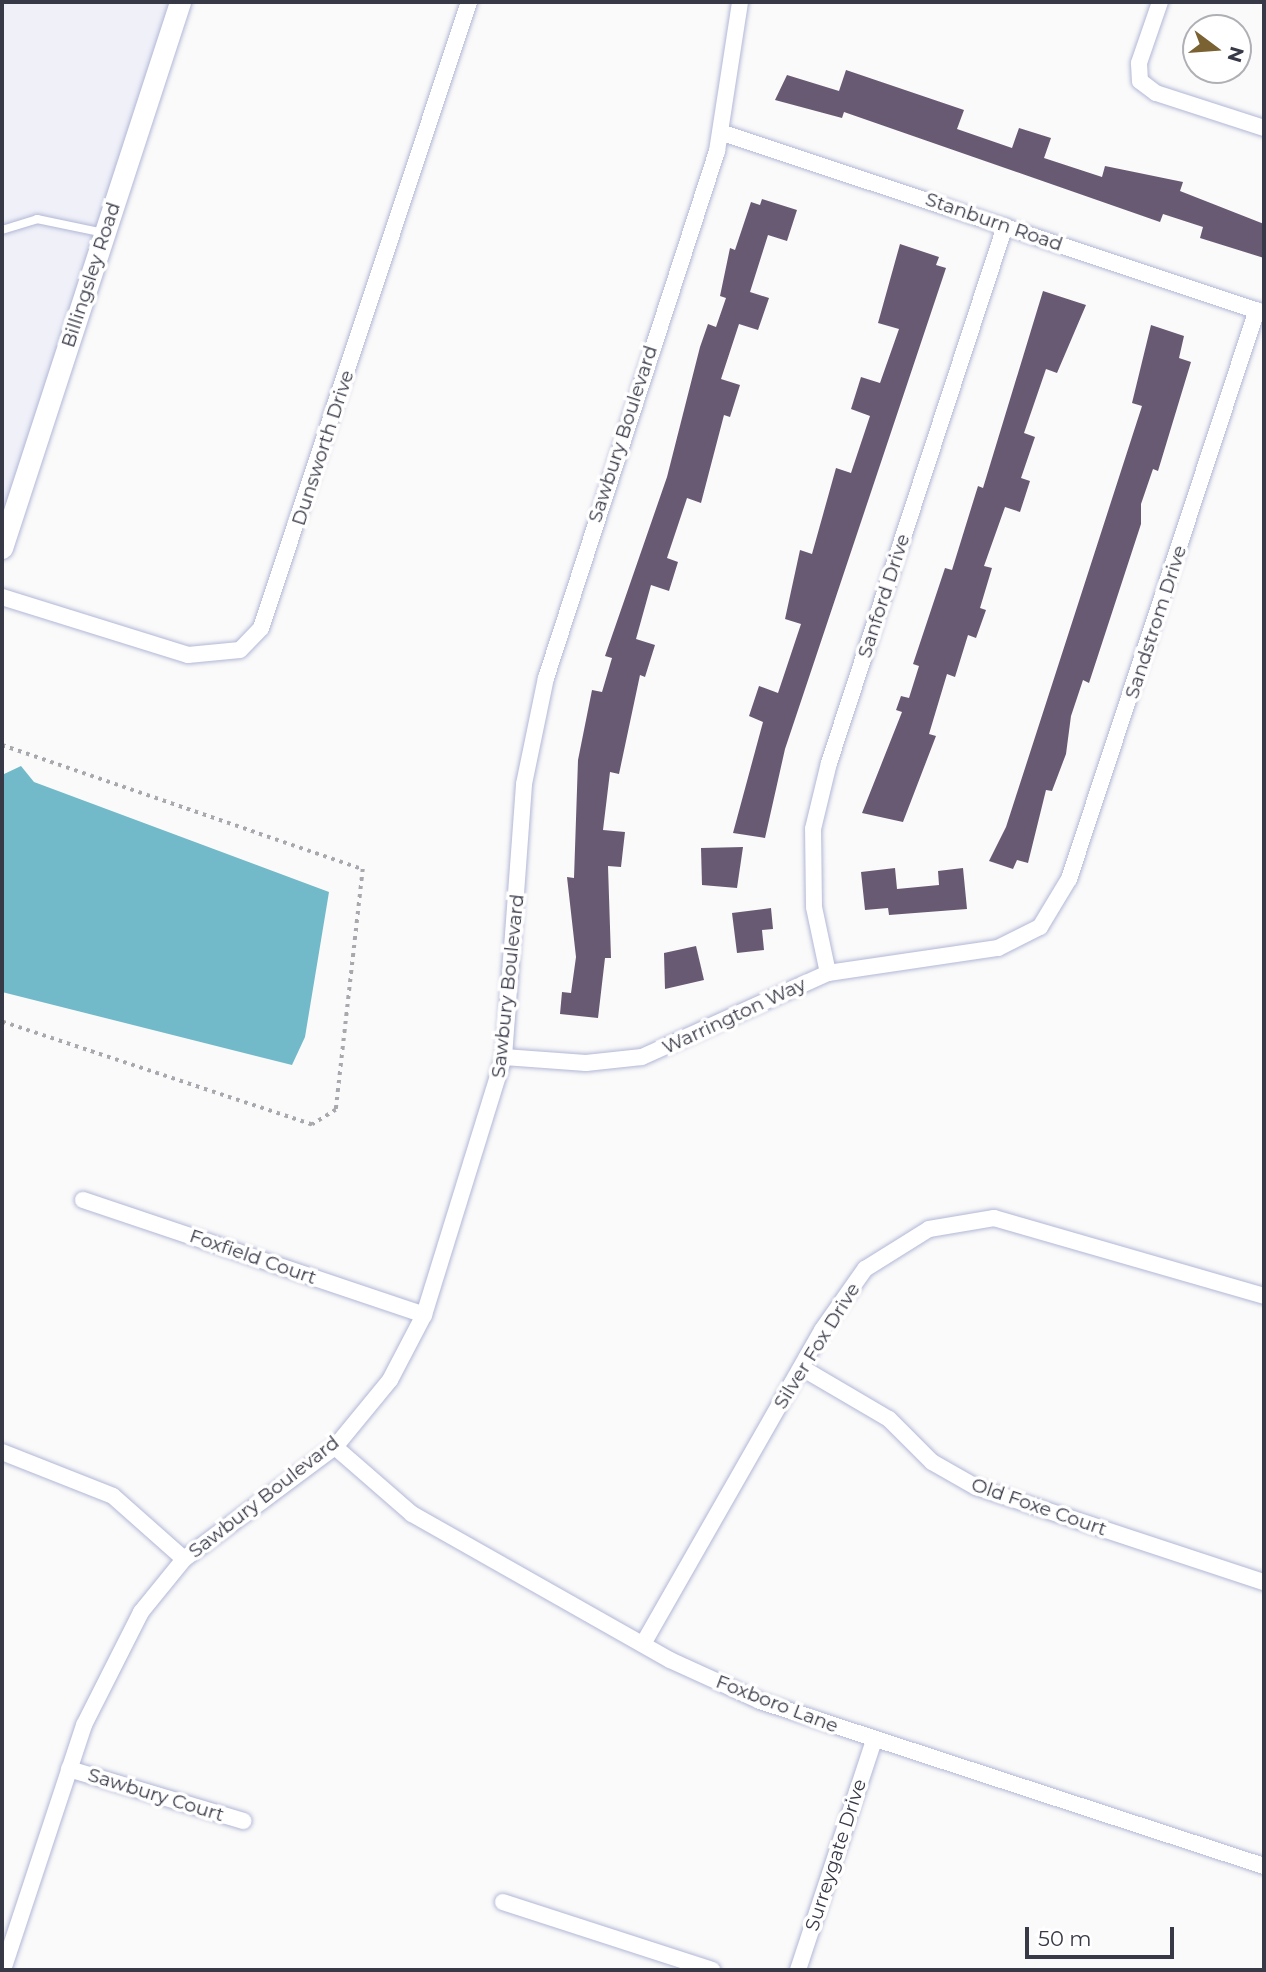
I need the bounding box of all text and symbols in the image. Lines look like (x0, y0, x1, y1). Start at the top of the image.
north arrow (1182, 14, 1252, 84)
text: N (1223, 44, 1249, 65)
street label: Stanburn Road (922, 188, 1066, 256)
street label: Billingsley Road (57, 200, 125, 350)
street label: Sawbury Boulevard (584, 343, 662, 525)
street label: Dunsworth Drive (287, 367, 359, 529)
street label: Sanford Drive (853, 531, 915, 661)
street label: Sandstrom Drive (1120, 542, 1192, 702)
street label: Sawbury Boulevard (487, 893, 529, 1079)
street label: Warrington Way (659, 973, 809, 1059)
street label: Foxfield Court (187, 1225, 319, 1289)
street label: Silver Fox Drive (769, 1279, 865, 1413)
street label: Sawbury Boulevard (184, 1431, 344, 1563)
street label: Old Foxe Court (968, 1473, 1110, 1541)
street label: Foxboro Lane (713, 1670, 841, 1738)
street label: Sawbury Court (85, 1763, 227, 1827)
street label: Surreygate Drive (801, 1776, 871, 1934)
scale bar (1028, 1912, 1177, 1956)
text: 50 m (1038, 1926, 1092, 1951)

